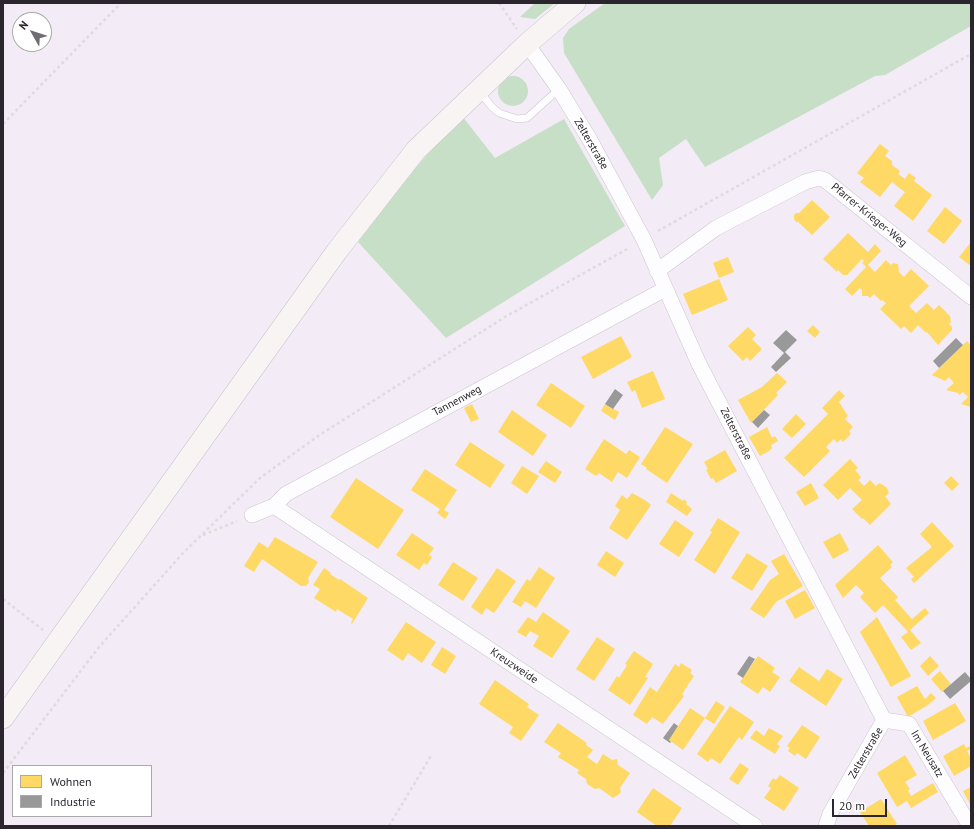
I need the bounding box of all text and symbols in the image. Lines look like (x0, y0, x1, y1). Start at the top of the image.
north arrow (12, 12, 52, 52)
text: N (16, 18, 31, 32)
street label: Zelterstraße (571, 116, 611, 172)
street label: Pfarrer-Krieger-Weg (828, 180, 910, 250)
street label: Tannenweg (430, 383, 484, 419)
street label: Zelterstraße (717, 406, 755, 462)
street label: Kreuzweide (488, 645, 540, 687)
street label: Zelterstraße (846, 725, 886, 781)
street label: Im Neusatz (908, 728, 946, 780)
legend (12, 765, 152, 817)
text: Wohnen (50, 774, 92, 789)
scale bar (834, 791, 889, 817)
text: Industrie (50, 794, 96, 809)
text: 20 m (839, 798, 865, 813)

